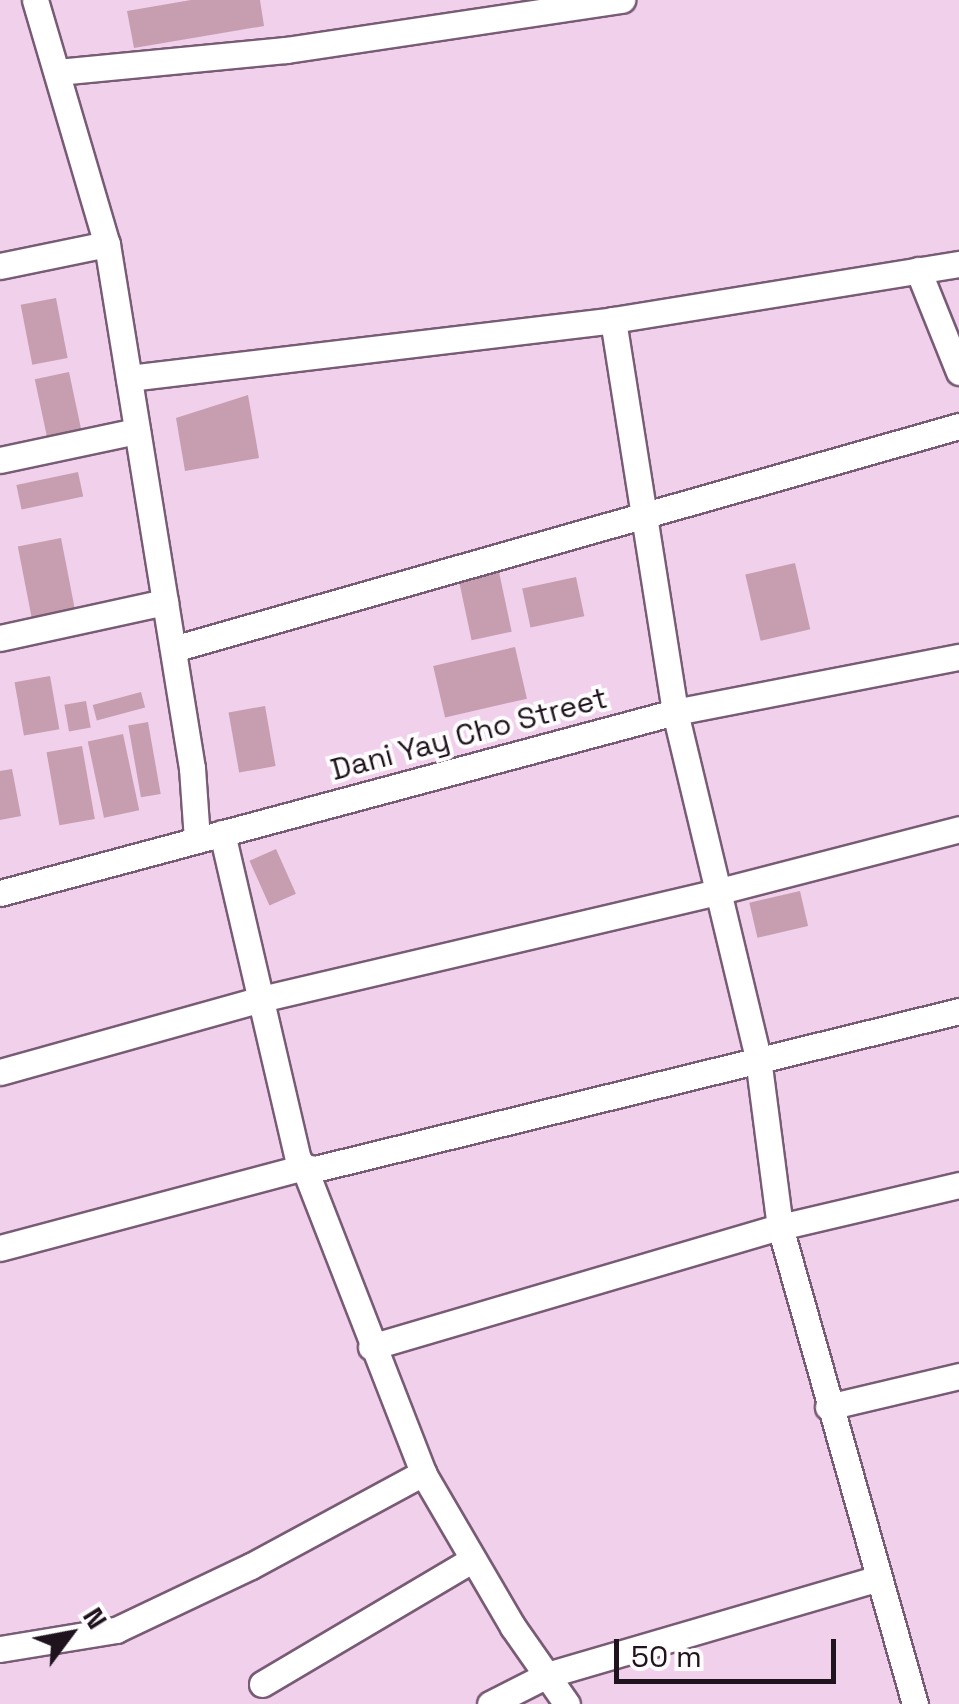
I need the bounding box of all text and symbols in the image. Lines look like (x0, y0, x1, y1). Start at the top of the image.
street label: Dani Yay Cho Street (327, 680, 611, 788)
north arrow (20, 1584, 120, 1684)
text: N (75, 1601, 116, 1636)
scale bar (619, 1619, 842, 1681)
text: 50 m (631, 1637, 702, 1676)

